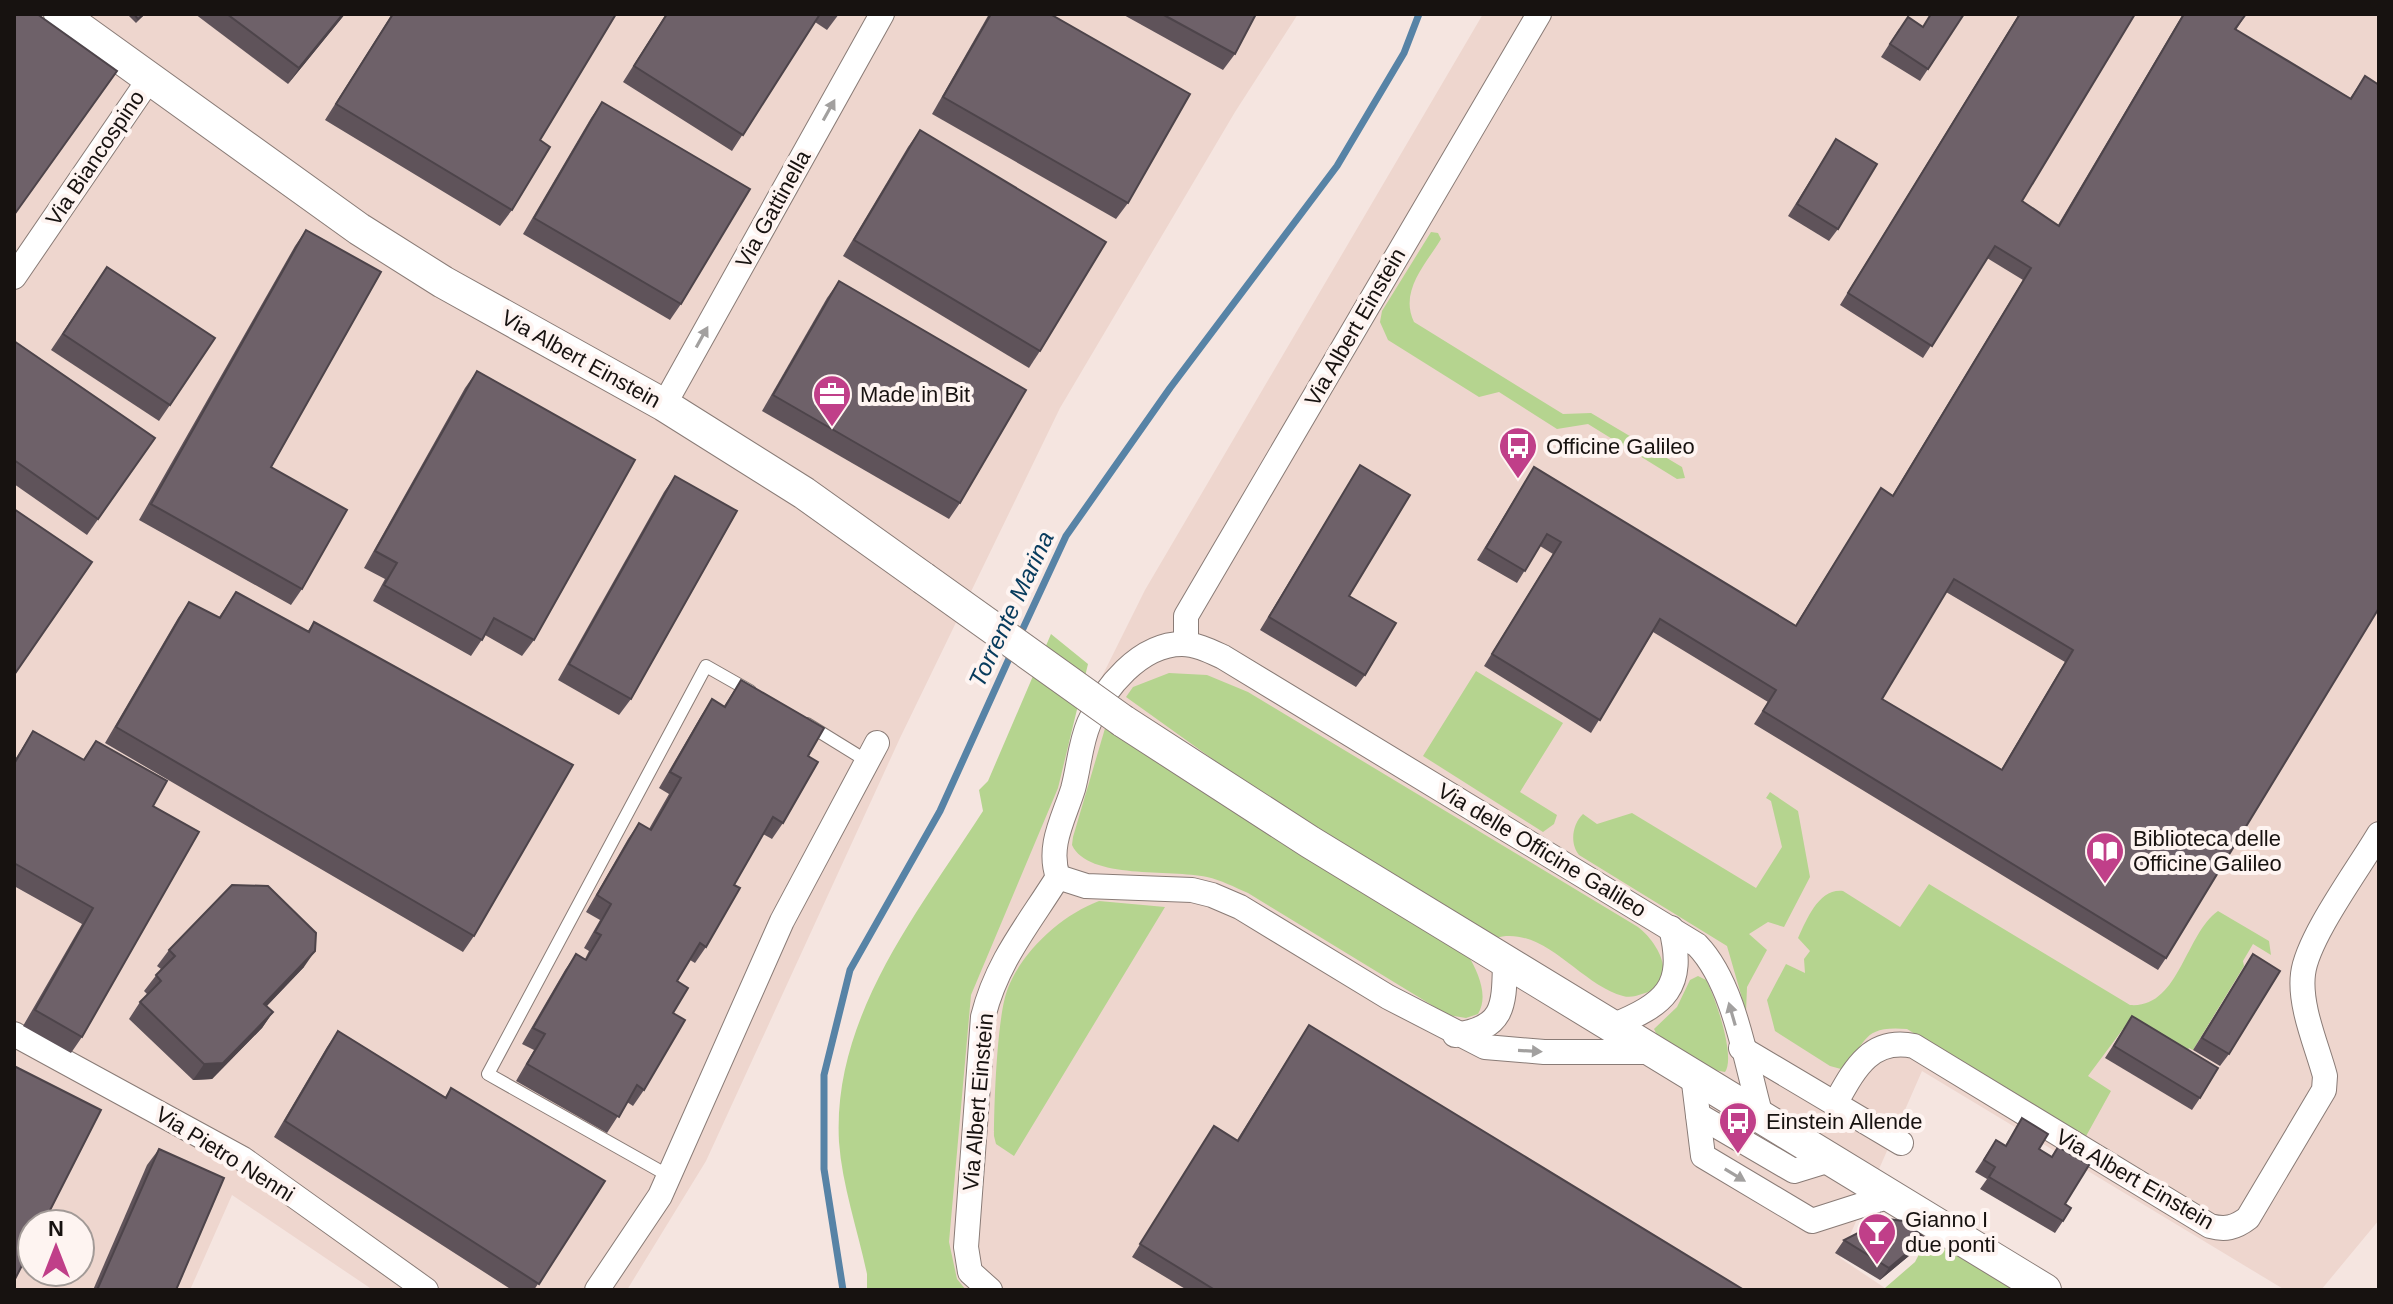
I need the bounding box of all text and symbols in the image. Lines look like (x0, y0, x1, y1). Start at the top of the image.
street label: Via Biancospino (41, 86, 149, 230)
one-way arrow (822, 98, 835, 121)
street label: Via Gattinella (730, 145, 816, 272)
street label: Via Albert Einstein (1300, 244, 1410, 410)
street label: Via Albert Einstein (497, 305, 665, 413)
one-way arrow (695, 326, 709, 348)
office icon: Made in Bit (811, 373, 853, 428)
place label: Made in Bit (860, 382, 970, 407)
bus stop icon: Officine Galileo (1497, 425, 1539, 480)
place label: Officine Galileo (1546, 434, 1695, 459)
water label: Torrente Marina (963, 527, 1059, 691)
street label: Via delle Officine Galileo (1433, 778, 1651, 922)
place label: Biblioteca delle Officine Galileo (2133, 826, 2282, 876)
library icon: Biblioteca delle Officine Galileo (2084, 830, 2126, 885)
one-way arrow (1725, 1002, 1738, 1026)
street label: Via Albert Einstein (958, 1012, 998, 1192)
one-way arrow (1518, 1045, 1543, 1058)
bus stop icon: Einstein Allende (1717, 1100, 1759, 1155)
street label: Via Pietro Nenni (151, 1101, 299, 1207)
place label: Einstein Allende (1766, 1109, 1923, 1134)
street label: Via Albert Einstein (2052, 1124, 2218, 1234)
one-way arrow (1724, 1168, 1746, 1182)
place label: Gianno I due ponti (1905, 1207, 1996, 1257)
north arrow (16, 1208, 96, 1288)
bar icon: Gianno I due ponti (1856, 1211, 1898, 1266)
text: N (48, 1216, 64, 1241)

